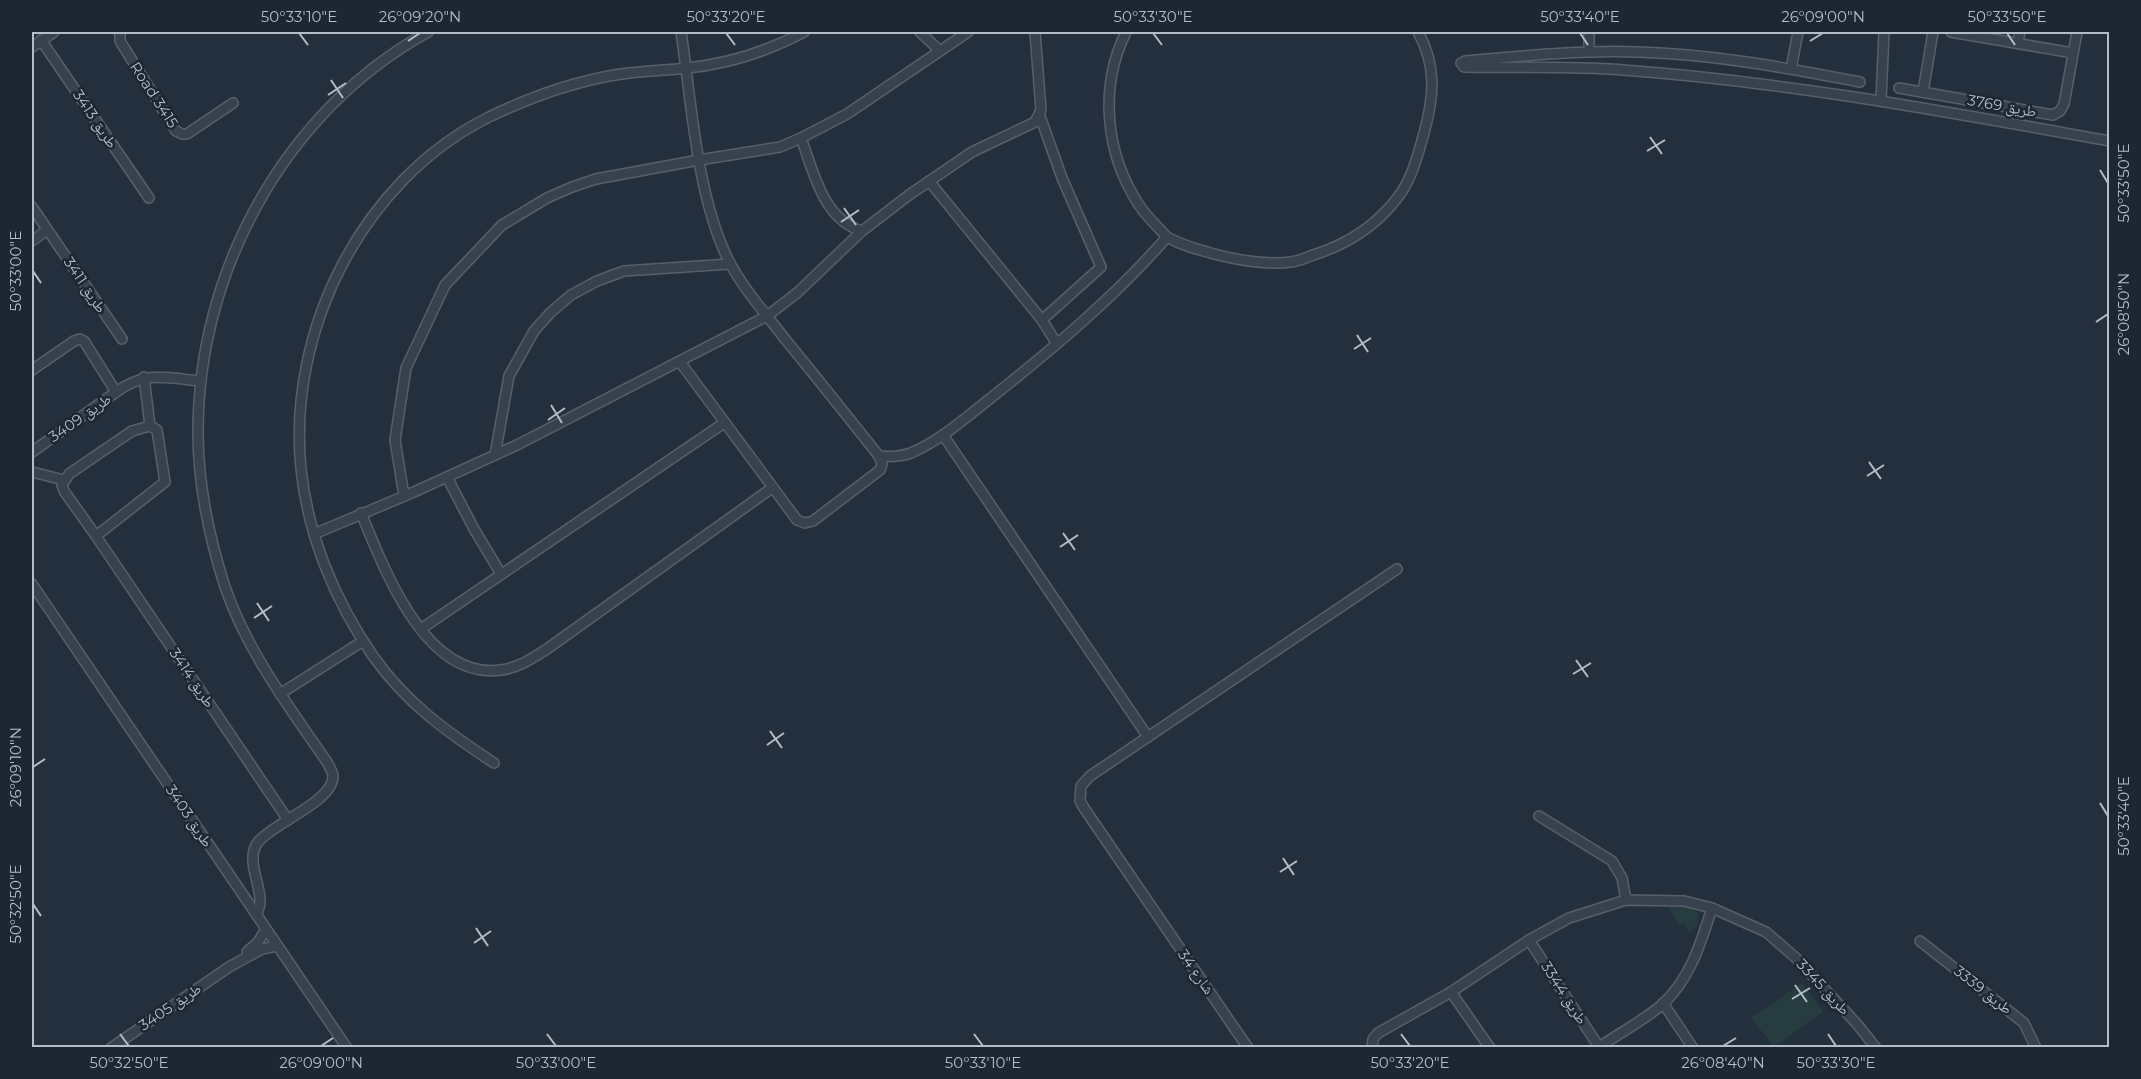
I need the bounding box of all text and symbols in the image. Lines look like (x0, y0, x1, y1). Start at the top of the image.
text: 50°33'10"E (261, 7, 337, 26)
text: 26°09'20"N (379, 7, 461, 26)
text: 50°33'20"E (686, 7, 766, 26)
text: 50°33'30"E (1113, 7, 1193, 26)
text: 50°33'40"E (1540, 7, 1620, 26)
text: 26°09'00"N (1781, 7, 1865, 26)
text: 50°33'50"E (1968, 7, 2047, 26)
street label: Road 3415 (126, 58, 183, 131)
street label: طريق 3413 (68, 86, 122, 152)
street label: طريق 3769 (1966, 90, 2038, 122)
text: 50°33'50"E (2114, 144, 2133, 223)
text: 50°33'00"E (6, 231, 25, 311)
street label: طريق 3411 (59, 253, 111, 317)
text: 26°08'50"N (2114, 273, 2133, 355)
street label: طريق 3409 (45, 389, 115, 447)
street label: طريق 3414 (165, 644, 219, 712)
text: 26°09'10"N (6, 727, 25, 807)
text: 50°33'40"E (2114, 776, 2133, 856)
street label: طريق 3403 (161, 781, 217, 851)
text: 50°32'50"E (6, 864, 25, 944)
street label: شارع 34 (1173, 945, 1219, 999)
street label: طريق 3345 (1792, 955, 1854, 1019)
street label: طريق 3344 (1536, 958, 1592, 1028)
street label: طريق 3339 (1950, 961, 2016, 1019)
street label: طريق 3405 (135, 979, 205, 1035)
text: 50°32'50"E (89, 1053, 169, 1072)
text: 26°09'00"N (279, 1053, 363, 1072)
text: 50°33'00"E (516, 1053, 596, 1072)
text: 50°33'10"E (945, 1053, 1021, 1072)
text: 50°33'20"E (1370, 1053, 1450, 1072)
text: 26°08'40"N (1681, 1053, 1765, 1072)
text: 50°33'30"E (1796, 1053, 1876, 1072)

